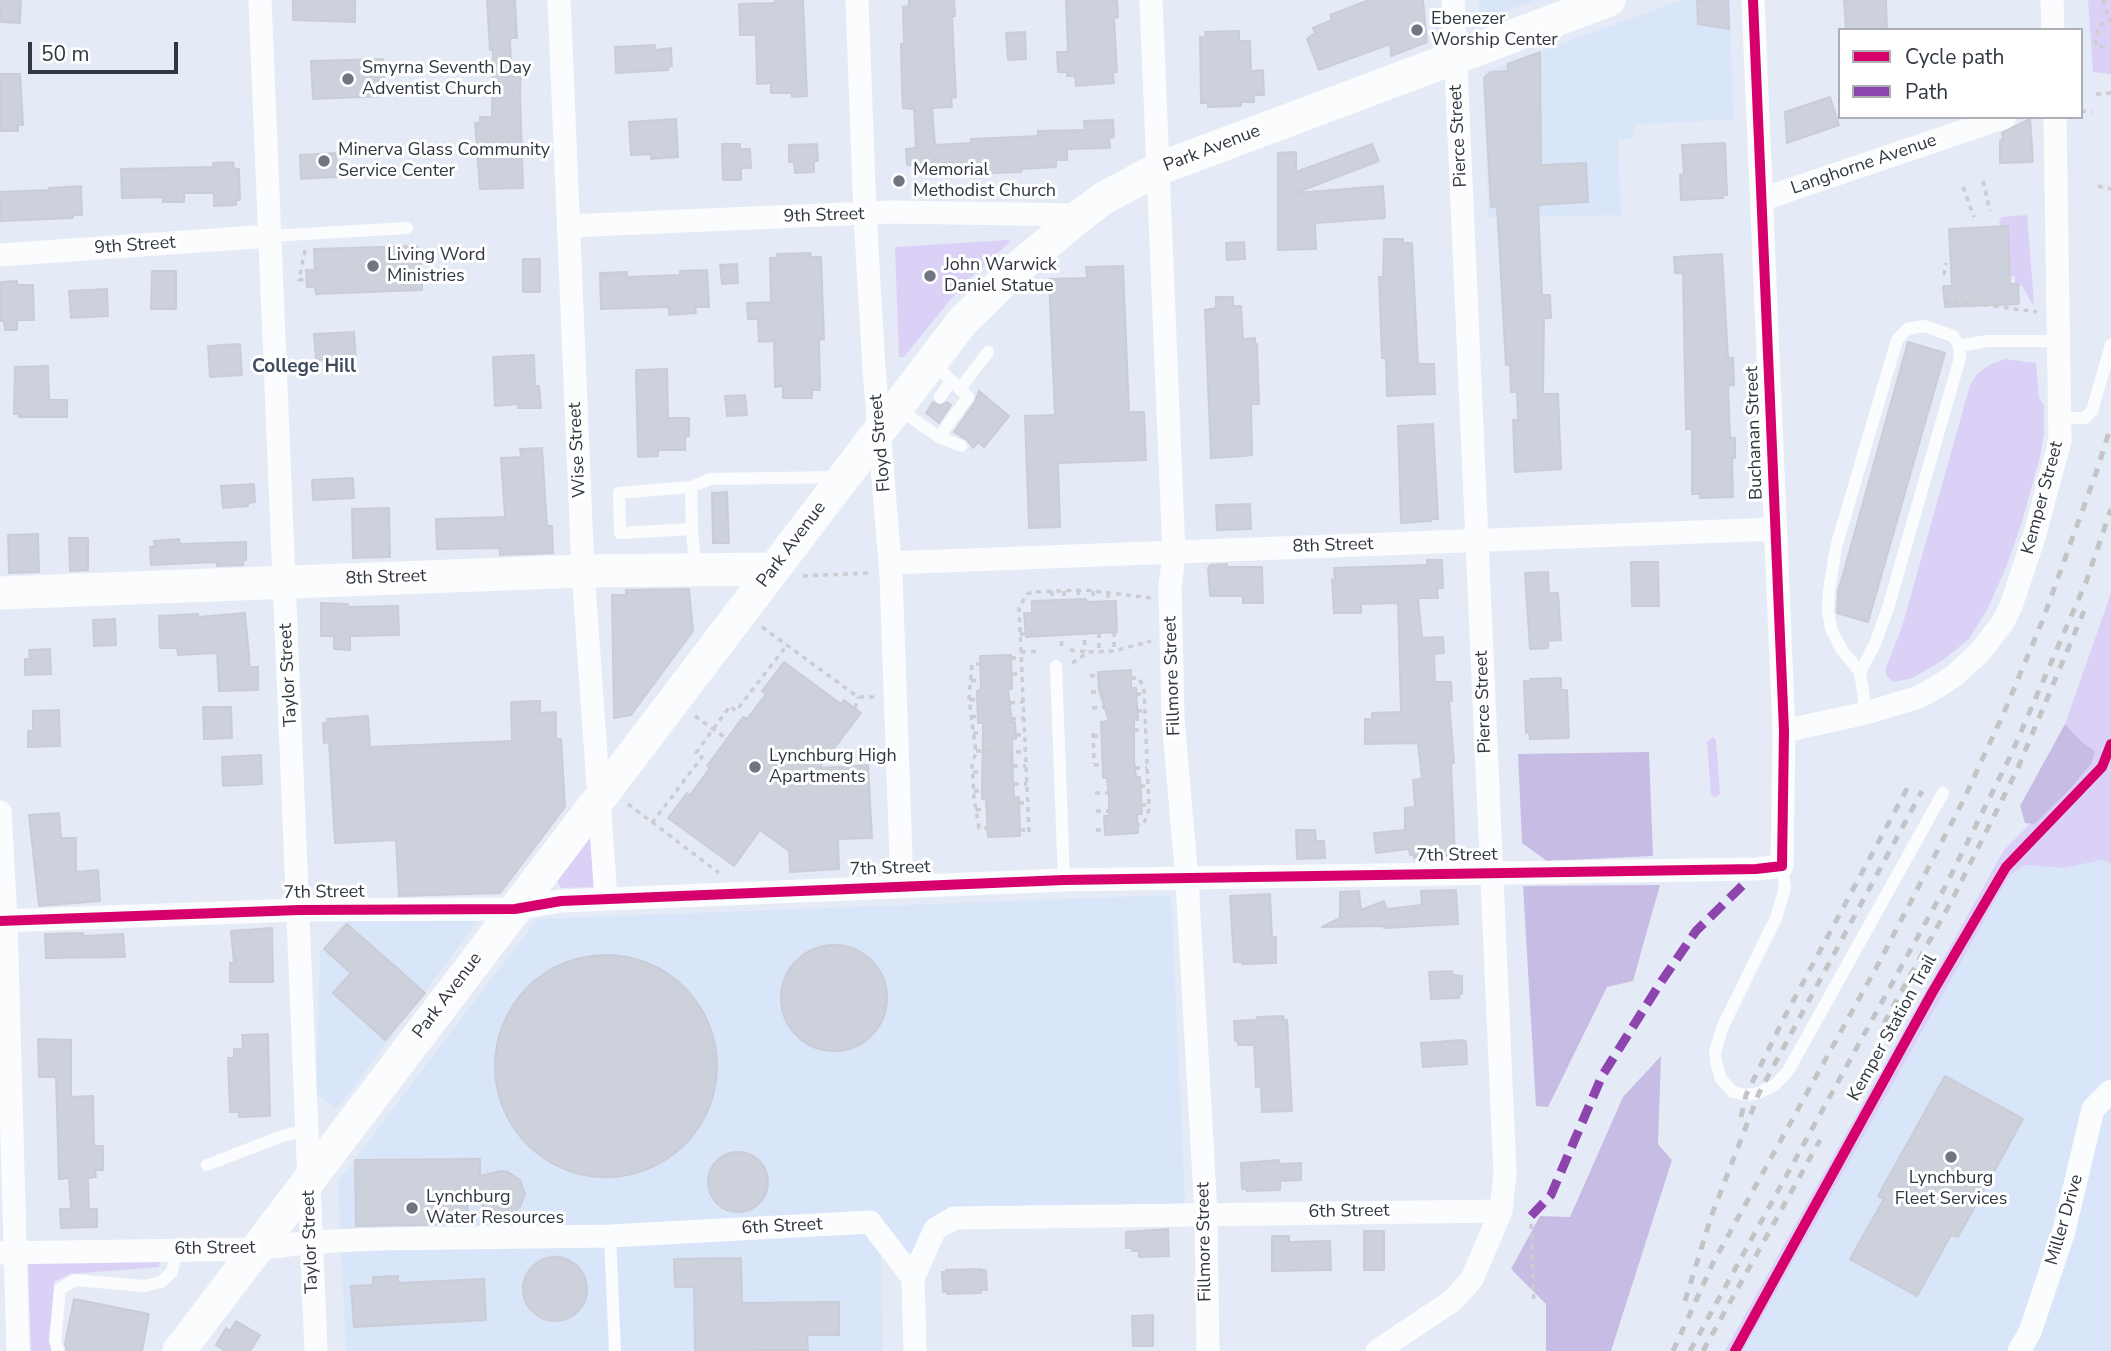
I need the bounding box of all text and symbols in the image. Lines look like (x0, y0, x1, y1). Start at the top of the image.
place label: Ebenezer Worship Center (1431, 9, 1558, 52)
marker: Ebenezer Worship Center (1409, 22, 1425, 38)
scale bar (32, 28, 182, 72)
legend (1838, 28, 2083, 119)
text: 50 m (41, 40, 90, 68)
text: Cycle path (1905, 43, 2004, 71)
place label: Smyrna Seventh Day Adventist Church (362, 58, 531, 100)
marker: Smyrna Seventh Day Adventist Church (340, 71, 356, 87)
text: Path (1905, 78, 1948, 106)
street label: Pierce Street (1446, 84, 1472, 188)
street label: Park Avenue (1161, 121, 1263, 177)
street label: Langhorne Avenue (1788, 130, 1940, 200)
place label: Minerva Glass Community Service Center (338, 140, 550, 182)
marker: Minerva Glass Community Service Center (316, 153, 332, 169)
place label: Memorial Methodist Church (913, 160, 1056, 202)
marker: Memorial Methodist Church (891, 173, 907, 189)
street label: 9th Street (783, 204, 865, 228)
street label: 9th Street (94, 232, 176, 260)
place label: Living Word Ministries (387, 245, 485, 288)
place label: John Warwick Daniel Statue (944, 255, 1057, 298)
marker: Living Word Ministries (365, 258, 381, 274)
marker: John Warwick Daniel Statue (922, 268, 938, 284)
district label: College Hill (252, 356, 356, 378)
street label: Buchanan Street (1742, 366, 1768, 500)
street label: Floyd Street (866, 393, 896, 493)
street label: Wise Street (565, 402, 591, 498)
street label: Kemper Street (2018, 439, 2068, 557)
street label: Park Avenue (753, 498, 831, 592)
street label: 8th Street (1292, 534, 1374, 558)
street label: 8th Street (345, 566, 427, 590)
street label: Fillmore Street (1160, 616, 1186, 736)
street label: Taylor Street (276, 623, 302, 727)
street label: Pierce Street (1471, 650, 1497, 754)
place label: Lynchburg High Apartments (769, 746, 897, 788)
marker: Lynchburg High Apartments (747, 759, 763, 775)
street label: 7th Street (1416, 844, 1498, 868)
street label: 7th Street (849, 857, 931, 881)
street label: 7th Street (283, 881, 365, 905)
street label: Park Avenue (409, 949, 487, 1043)
street label: Kemper Station Trail (1844, 951, 1942, 1105)
marker: Lynchburg Fleet Services (1943, 1149, 1959, 1165)
place label: Lynchburg Fleet Services (1895, 1168, 2007, 1210)
street label: Miller Drive (2042, 1172, 2088, 1268)
street label: Fillmore Street (1193, 1182, 1217, 1302)
place label: Lynchburg Water Resources (426, 1187, 564, 1230)
street label: Taylor Street (298, 1190, 324, 1294)
marker: Lynchburg Water Resources (404, 1200, 420, 1216)
street label: 6th Street (1308, 1200, 1390, 1224)
street label: 6th Street (741, 1214, 823, 1240)
street label: 6th Street (174, 1237, 256, 1261)

